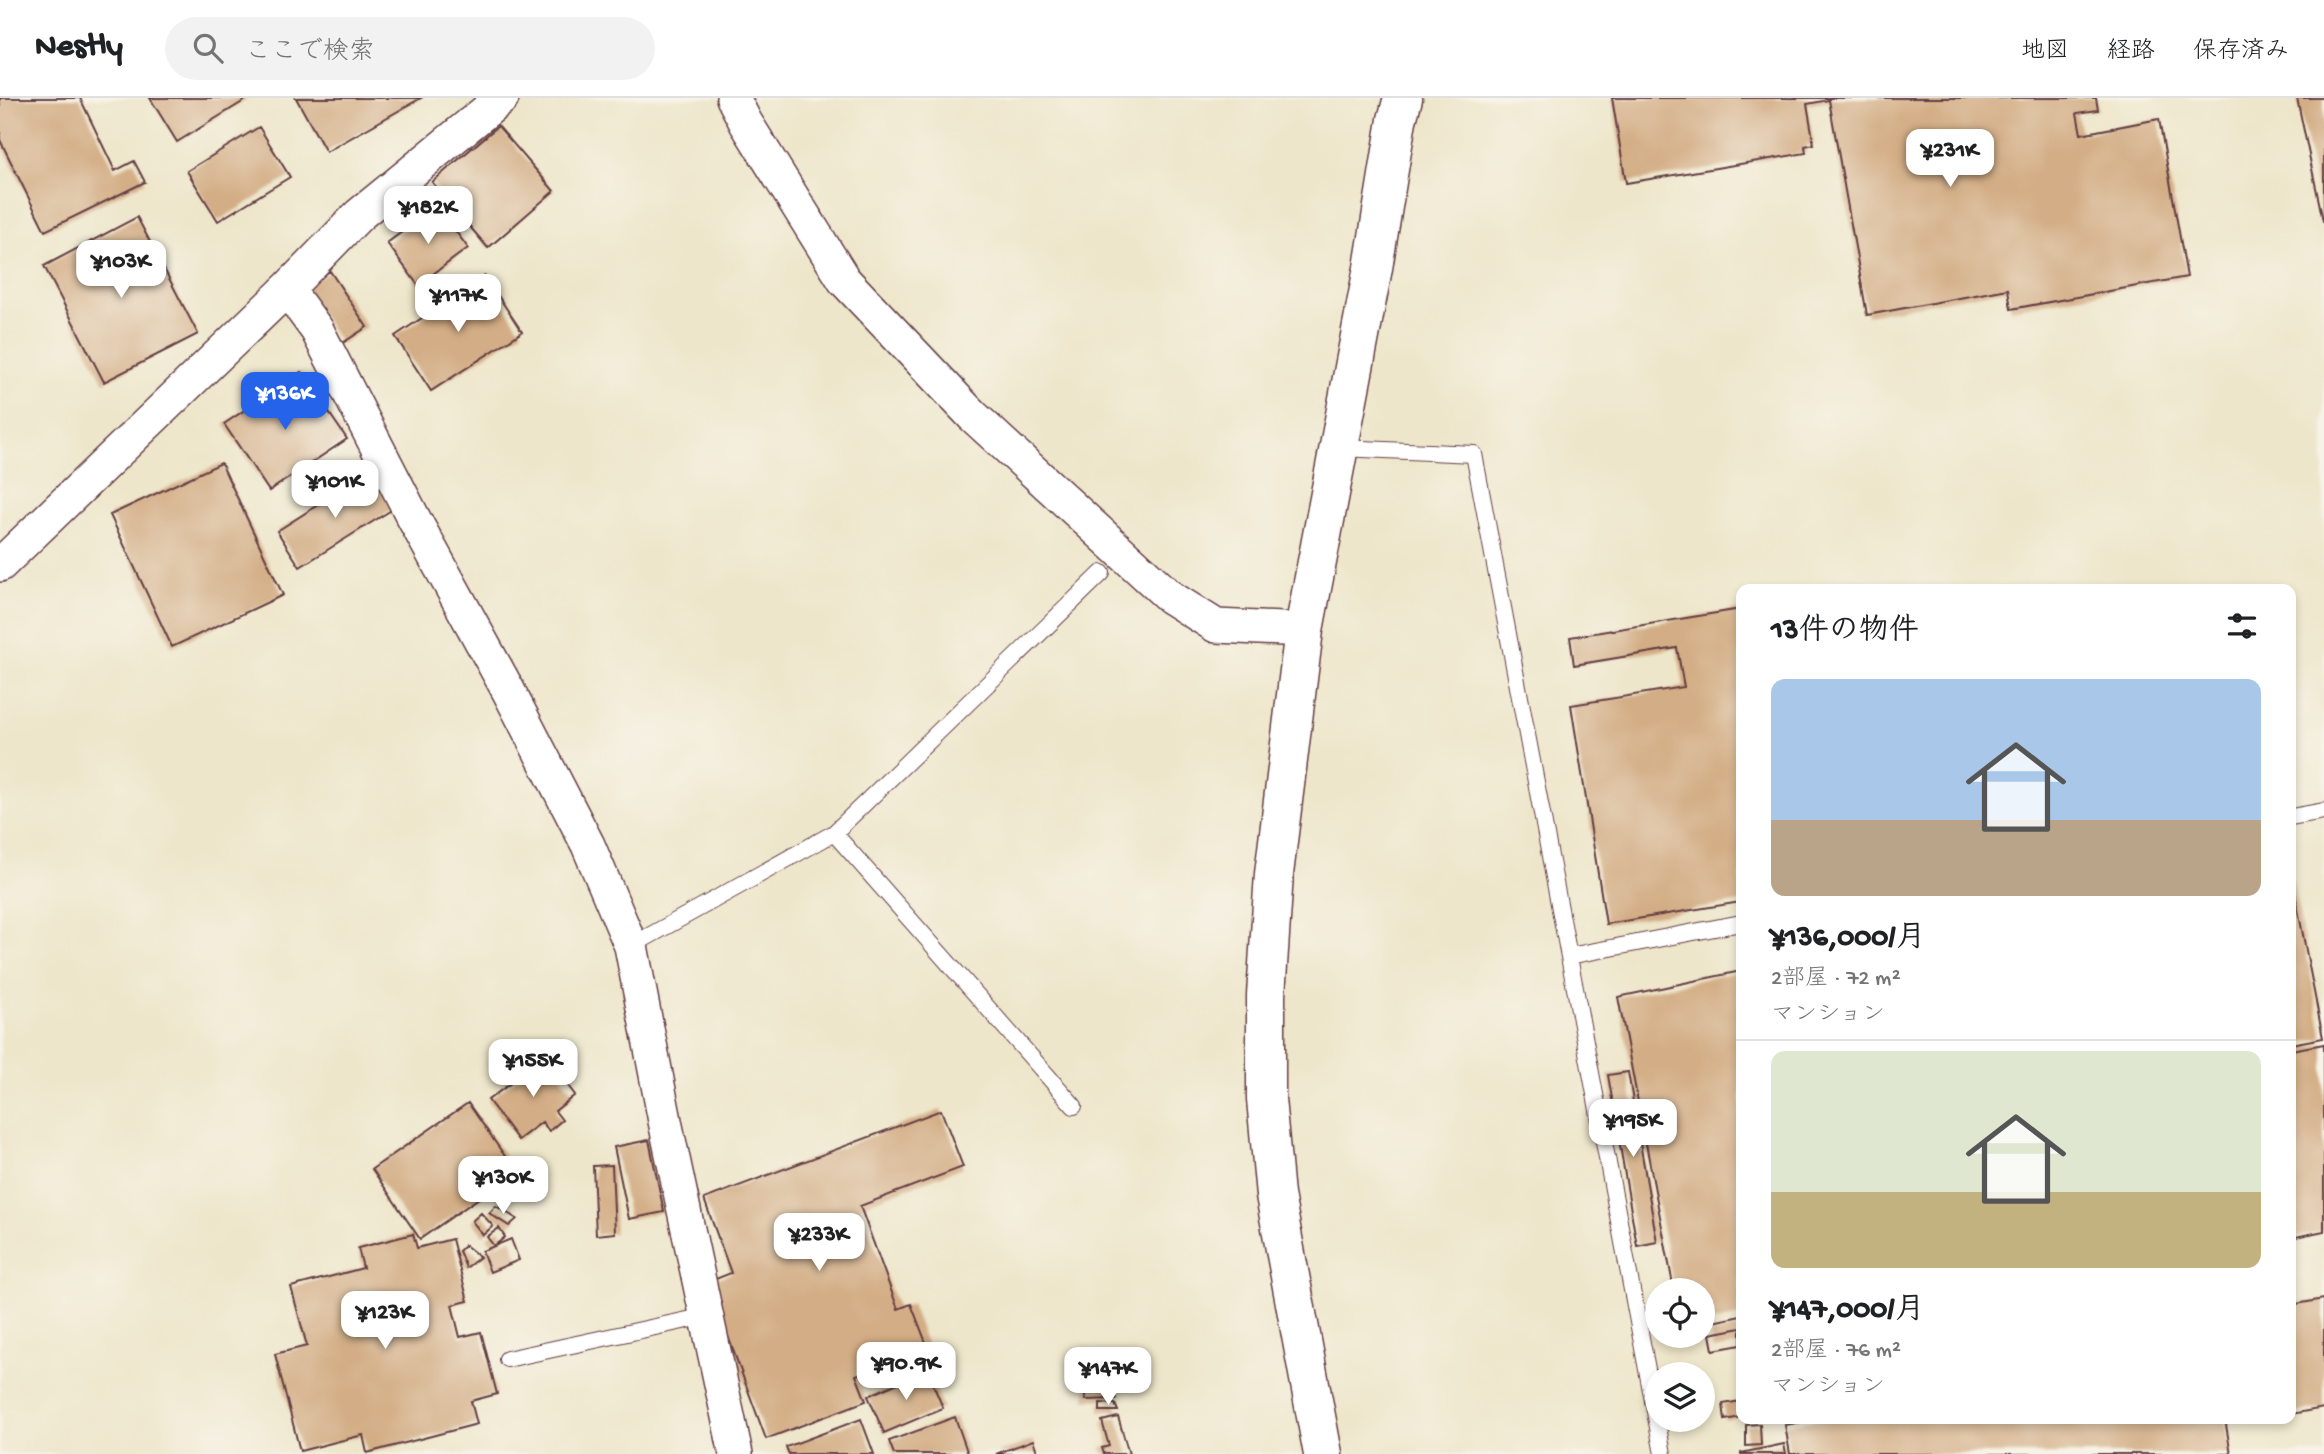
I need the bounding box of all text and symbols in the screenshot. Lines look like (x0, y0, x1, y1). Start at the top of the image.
search box (165, 17, 655, 80)
text: Nestly (35, 29, 123, 67)
icon: search (189, 29, 227, 67)
text: ここで検索 (245, 38, 375, 69)
text: 地図 (2021, 38, 2069, 67)
text: 経路 (2107, 38, 2155, 67)
text: 保存済み (2193, 38, 2289, 67)
pin: ¥231K (1901, 130, 1999, 189)
text: ¥231K (1922, 138, 1978, 165)
pin: ¥182K (379, 186, 477, 246)
text: ¥182K (400, 195, 456, 222)
pin: ¥103K (72, 240, 170, 300)
text: ¥103K (92, 249, 150, 276)
pin: ¥117K (409, 274, 507, 334)
text: ¥117K (431, 283, 485, 310)
pin: ¥136K (236, 372, 334, 432)
text: ¥136K (257, 381, 313, 408)
pin: ¥101K (286, 460, 384, 520)
text: ¥101K (308, 469, 362, 496)
icon: filters (2223, 607, 2261, 645)
text: 13件の物件 (1771, 615, 1919, 650)
icon: home (1953, 724, 2079, 850)
text: ¥136,000/月 (1771, 922, 1926, 957)
text: 2部屋 · 72 m² (1771, 966, 1901, 993)
text: マンション (1771, 1002, 1885, 1029)
pin: ¥155K (484, 1040, 582, 1099)
text: ¥155K (505, 1048, 561, 1075)
icon: home (1953, 1096, 2079, 1222)
pin: ¥195K (1584, 1100, 1682, 1159)
text: ¥195K (1605, 1108, 1661, 1135)
pin: ¥130K (454, 1156, 552, 1216)
text: ¥130K (474, 1165, 532, 1192)
pin: ¥233K (770, 1214, 868, 1273)
text: ¥233K (790, 1222, 848, 1249)
map controls (1645, 1278, 1715, 1432)
button: locate (1645, 1278, 1715, 1348)
pin: ¥123K (336, 1292, 434, 1351)
text: ¥147,000/月 (1771, 1294, 1925, 1329)
text: ¥123K (357, 1300, 413, 1327)
text: 2部屋 · 76 m² (1771, 1338, 1901, 1365)
pin: ¥90.9K (849, 1342, 963, 1402)
pin: ¥147K (1059, 1348, 1157, 1407)
text: ¥90.9K (873, 1351, 939, 1378)
text: ¥147K (1080, 1356, 1136, 1383)
button: layers (1645, 1362, 1715, 1432)
text: マンション (1771, 1374, 1885, 1401)

